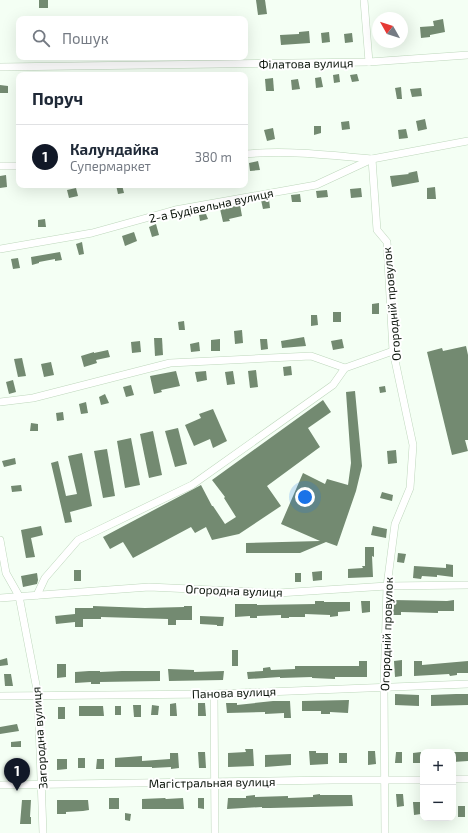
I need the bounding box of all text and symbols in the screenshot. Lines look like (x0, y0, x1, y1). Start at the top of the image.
north arrow (372, 12, 408, 48)
search box (16, 16, 248, 60)
icon: search (30, 27, 52, 49)
text: Пошук (62, 29, 109, 47)
street label: Філатова вулиця (258, 55, 354, 72)
text: Поруч (32, 88, 83, 108)
text: Калундайка (70, 140, 159, 158)
text: 1 (42, 149, 48, 165)
text: 380 m (195, 149, 232, 165)
text: Супермаркет (70, 158, 151, 174)
street label: 2-а Будівельна вулиця (148, 185, 275, 226)
street label: Огородній провулок (379, 246, 404, 361)
your location (295, 487, 315, 507)
street label: Огородній провулок (377, 576, 396, 691)
street label: Огородна вулиця (185, 581, 283, 600)
street label: Панова вулиця (192, 684, 276, 701)
street label: Загородна вулиця (28, 686, 51, 790)
map controls (420, 749, 456, 821)
button: + (420, 749, 456, 785)
pin: 1 (4, 758, 30, 791)
street label: Магістральная вулиця (148, 774, 276, 791)
button: − (420, 785, 456, 821)

